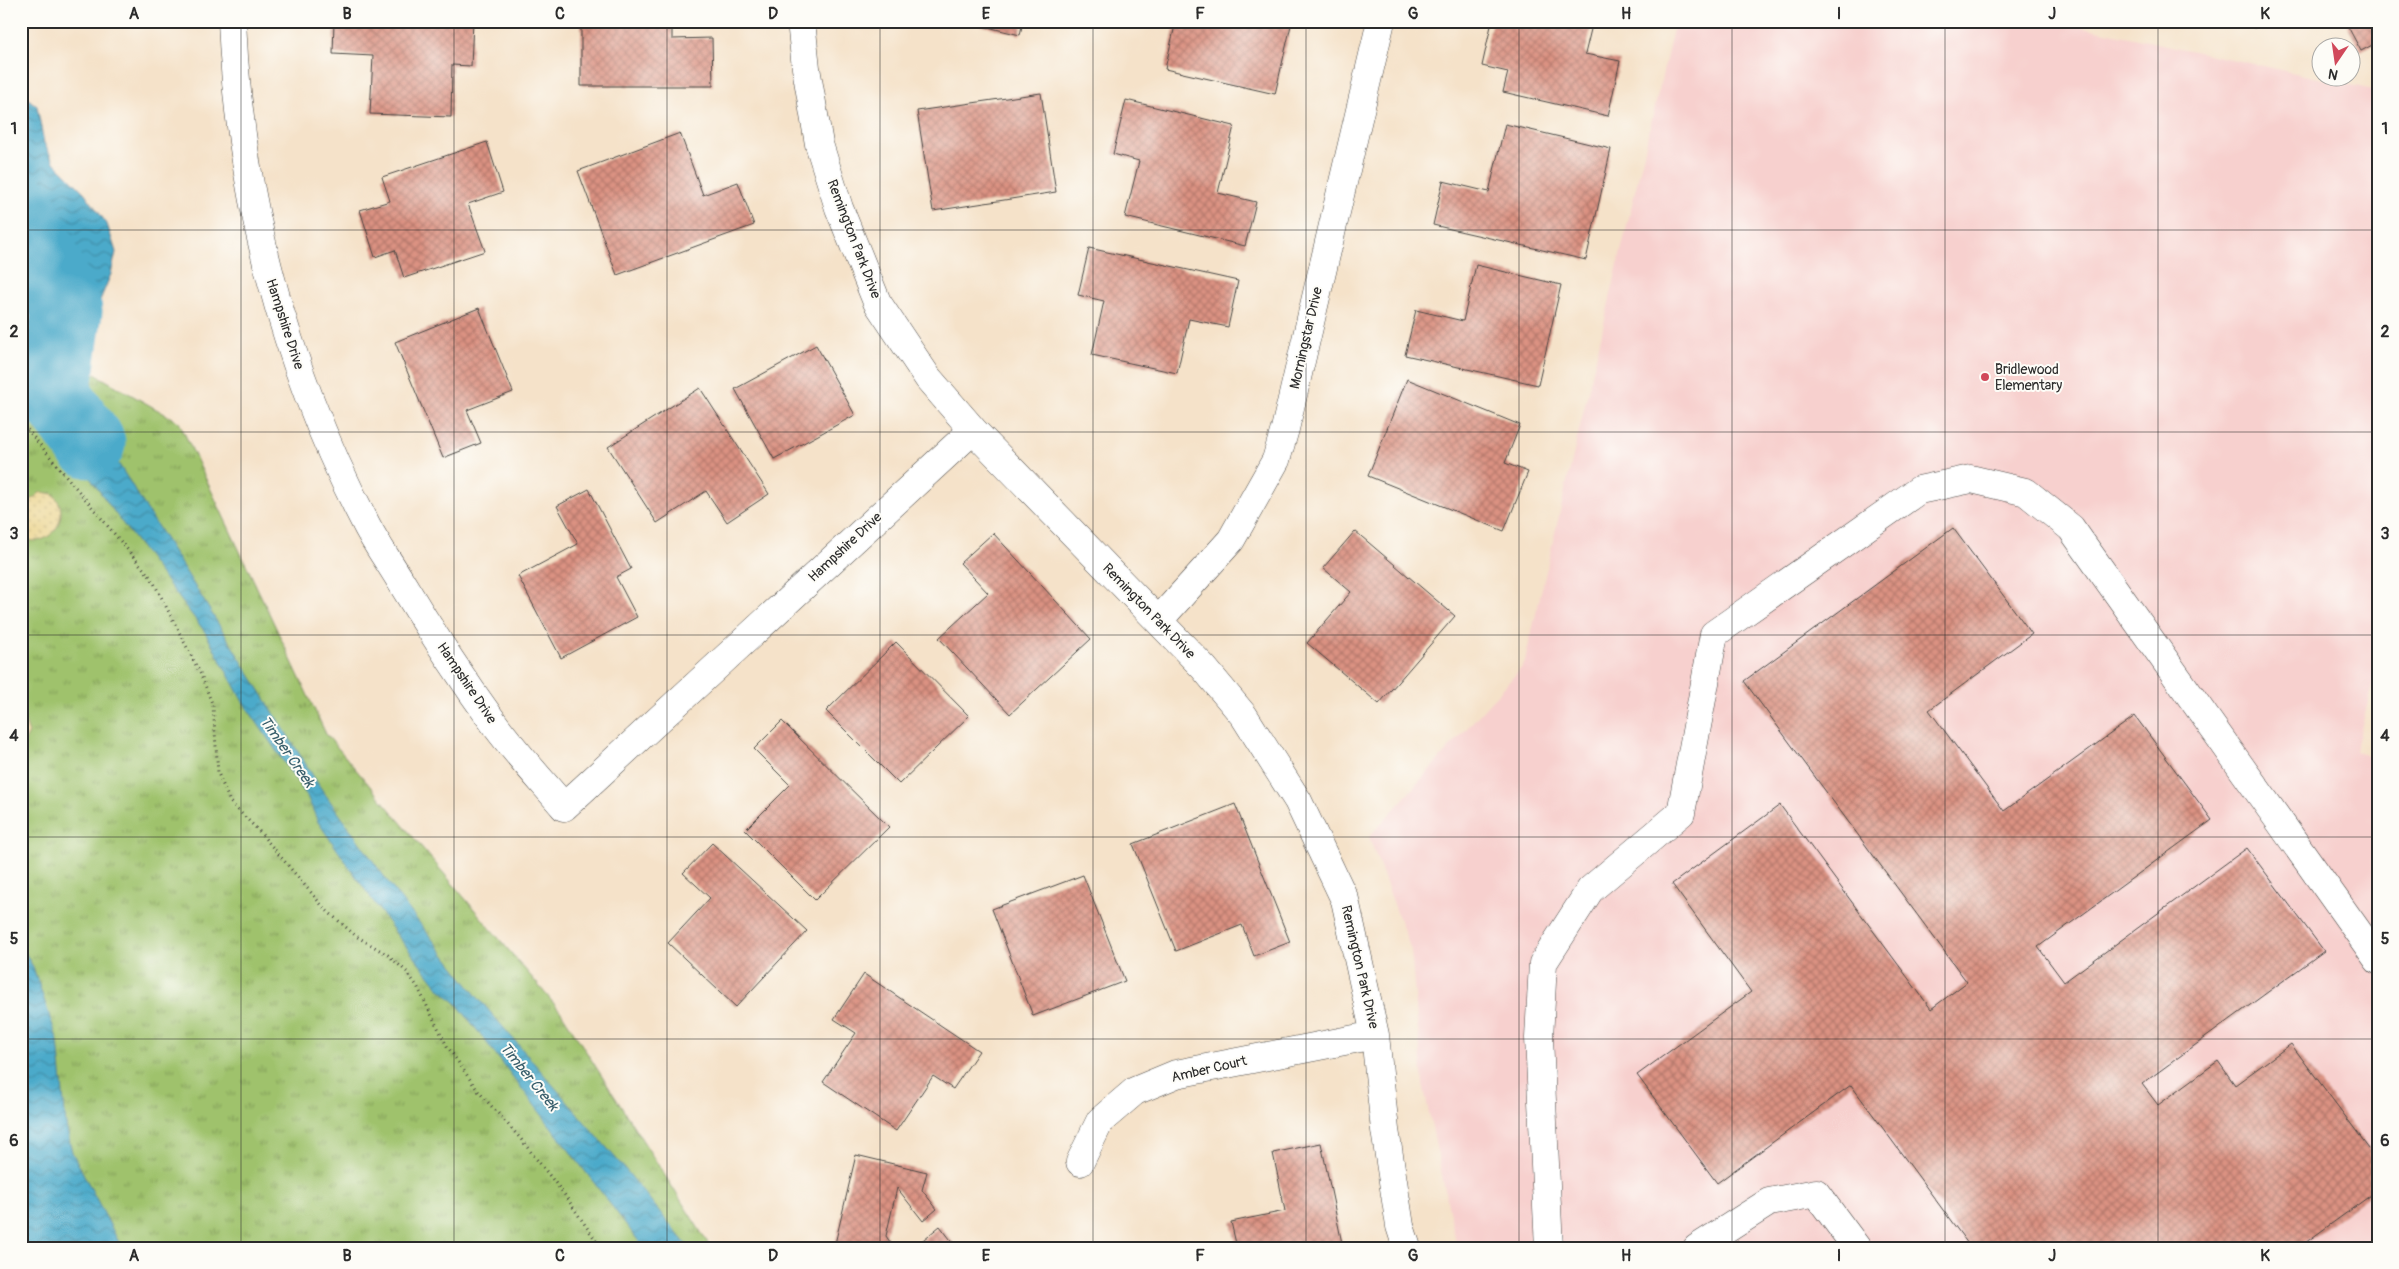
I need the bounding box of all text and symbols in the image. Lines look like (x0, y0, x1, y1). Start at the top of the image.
text: A (129, 4, 140, 24)
text: B (342, 4, 352, 24)
text: C (555, 4, 565, 24)
text: D (768, 4, 778, 24)
text: E (982, 4, 991, 24)
text: F (1195, 4, 1205, 24)
text: G (1408, 4, 1419, 24)
text: H (1621, 4, 1631, 24)
text: I (1837, 4, 1841, 24)
text: J (2048, 4, 2056, 24)
text: K (2260, 4, 2270, 24)
north arrow (2312, 38, 2362, 88)
text: N (2327, 65, 2340, 84)
text: 1 (11, 119, 17, 139)
text: 1 (2382, 119, 2388, 139)
street label: Remington Park Drive (823, 177, 885, 301)
street label: Hampshire Drive (262, 276, 308, 372)
street label: Morningstar Drive (1286, 285, 1326, 391)
text: 2 (10, 322, 19, 342)
text: 2 (2381, 322, 2390, 342)
place label: Bridlewood Elementary (1995, 361, 2062, 394)
marker: Bridlewood Elementary (1979, 371, 1991, 383)
street label: Hampshire Drive (805, 509, 885, 585)
text: 3 (10, 524, 19, 544)
text: 3 (2381, 524, 2390, 544)
street label: Remington Park Drive (1099, 560, 1199, 662)
street label: Hampshire Drive (434, 639, 500, 727)
water label: Timber Creek (256, 713, 319, 793)
text: 4 (9, 726, 19, 746)
text: 4 (2380, 726, 2390, 746)
street label: Remington Park Drive (1338, 904, 1382, 1030)
text: 5 (10, 929, 19, 949)
text: 5 (2381, 929, 2390, 949)
water label: Timber Creek (496, 1039, 563, 1116)
street label: Amber Court (1170, 1052, 1249, 1086)
text: 6 (9, 1131, 19, 1151)
text: 6 (2380, 1131, 2390, 1151)
text: A (129, 1246, 140, 1266)
text: B (342, 1246, 352, 1266)
text: C (555, 1246, 565, 1266)
text: D (768, 1246, 778, 1266)
text: E (982, 1246, 991, 1266)
text: F (1195, 1246, 1205, 1266)
text: G (1408, 1246, 1419, 1266)
text: H (1621, 1246, 1631, 1266)
text: I (1837, 1246, 1841, 1266)
text: J (2048, 1246, 2056, 1266)
text: K (2260, 1246, 2270, 1266)

